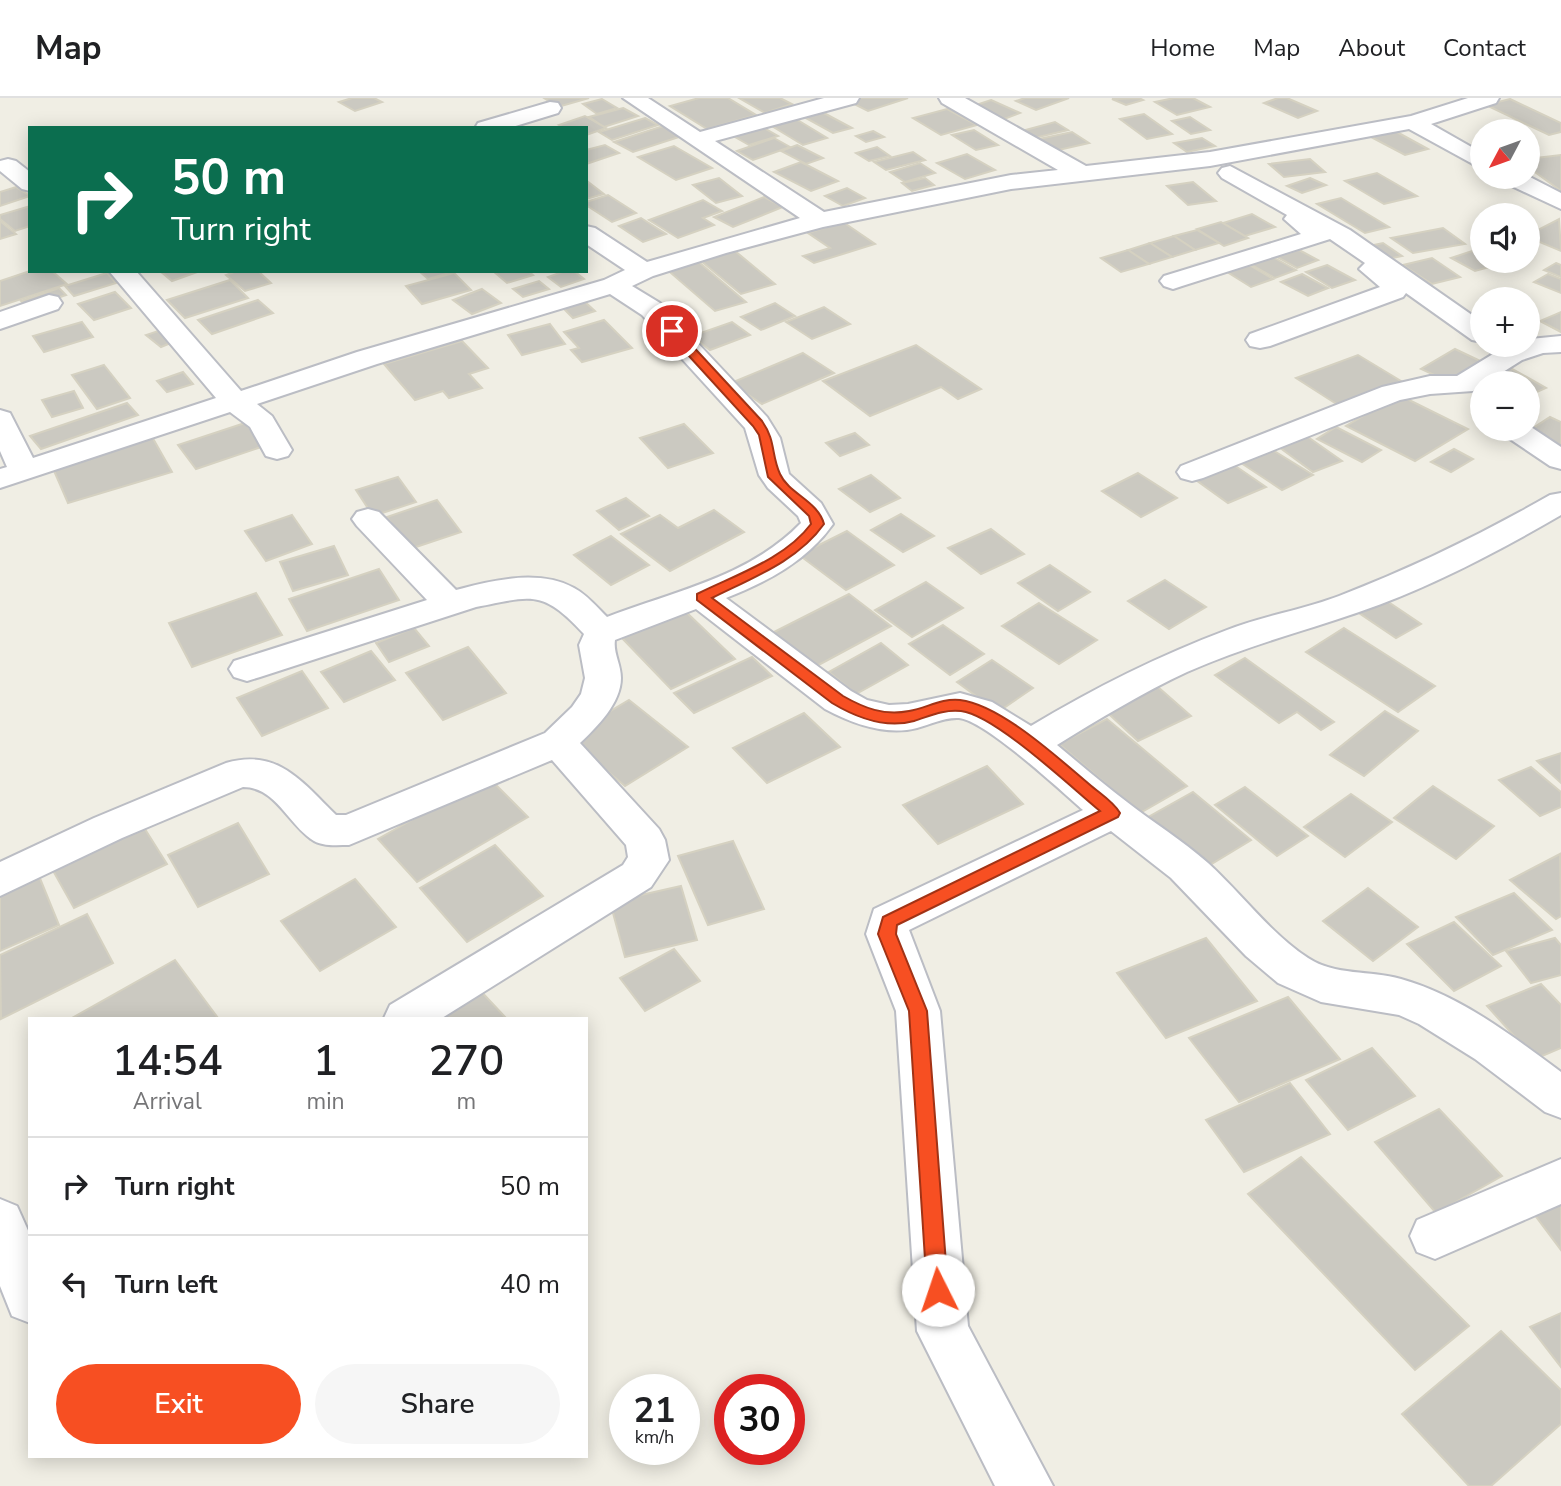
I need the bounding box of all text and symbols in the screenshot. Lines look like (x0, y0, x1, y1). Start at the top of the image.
text: Map (35, 26, 102, 71)
text: Home (1150, 32, 1215, 64)
text: Map (1253, 32, 1300, 64)
text: About (1338, 32, 1405, 64)
text: Contact (1443, 32, 1526, 64)
north arrow (1470, 119, 1540, 189)
map controls (1470, 119, 1540, 441)
text: 50 m (171, 144, 286, 211)
icon: right (56, 154, 147, 245)
button: sound (1470, 203, 1540, 273)
text: Turn right (171, 208, 311, 251)
button: + (1470, 287, 1540, 357)
pin (642, 301, 702, 361)
icon: arrive (653, 312, 691, 350)
button: − (1470, 371, 1540, 441)
text: 14:54 (112, 1033, 223, 1090)
text: 1 (313, 1033, 338, 1090)
text: 270 (428, 1033, 504, 1090)
text: Arrival (133, 1086, 202, 1117)
text: min (307, 1086, 345, 1117)
text: m (456, 1086, 476, 1117)
icon: right (56, 1167, 94, 1205)
text: Turn right (115, 1169, 234, 1204)
text: 50 m (500, 1169, 560, 1204)
position arrow (901, 1253, 975, 1327)
icon: left (56, 1265, 94, 1303)
text: Turn left (115, 1267, 218, 1302)
text: 40 m (500, 1267, 560, 1302)
button: Exit (56, 1364, 301, 1444)
button: Share (315, 1364, 560, 1444)
speed limit sign: 30 (714, 1374, 805, 1465)
text: 21 (633, 1387, 676, 1434)
text: km/h (635, 1425, 674, 1449)

